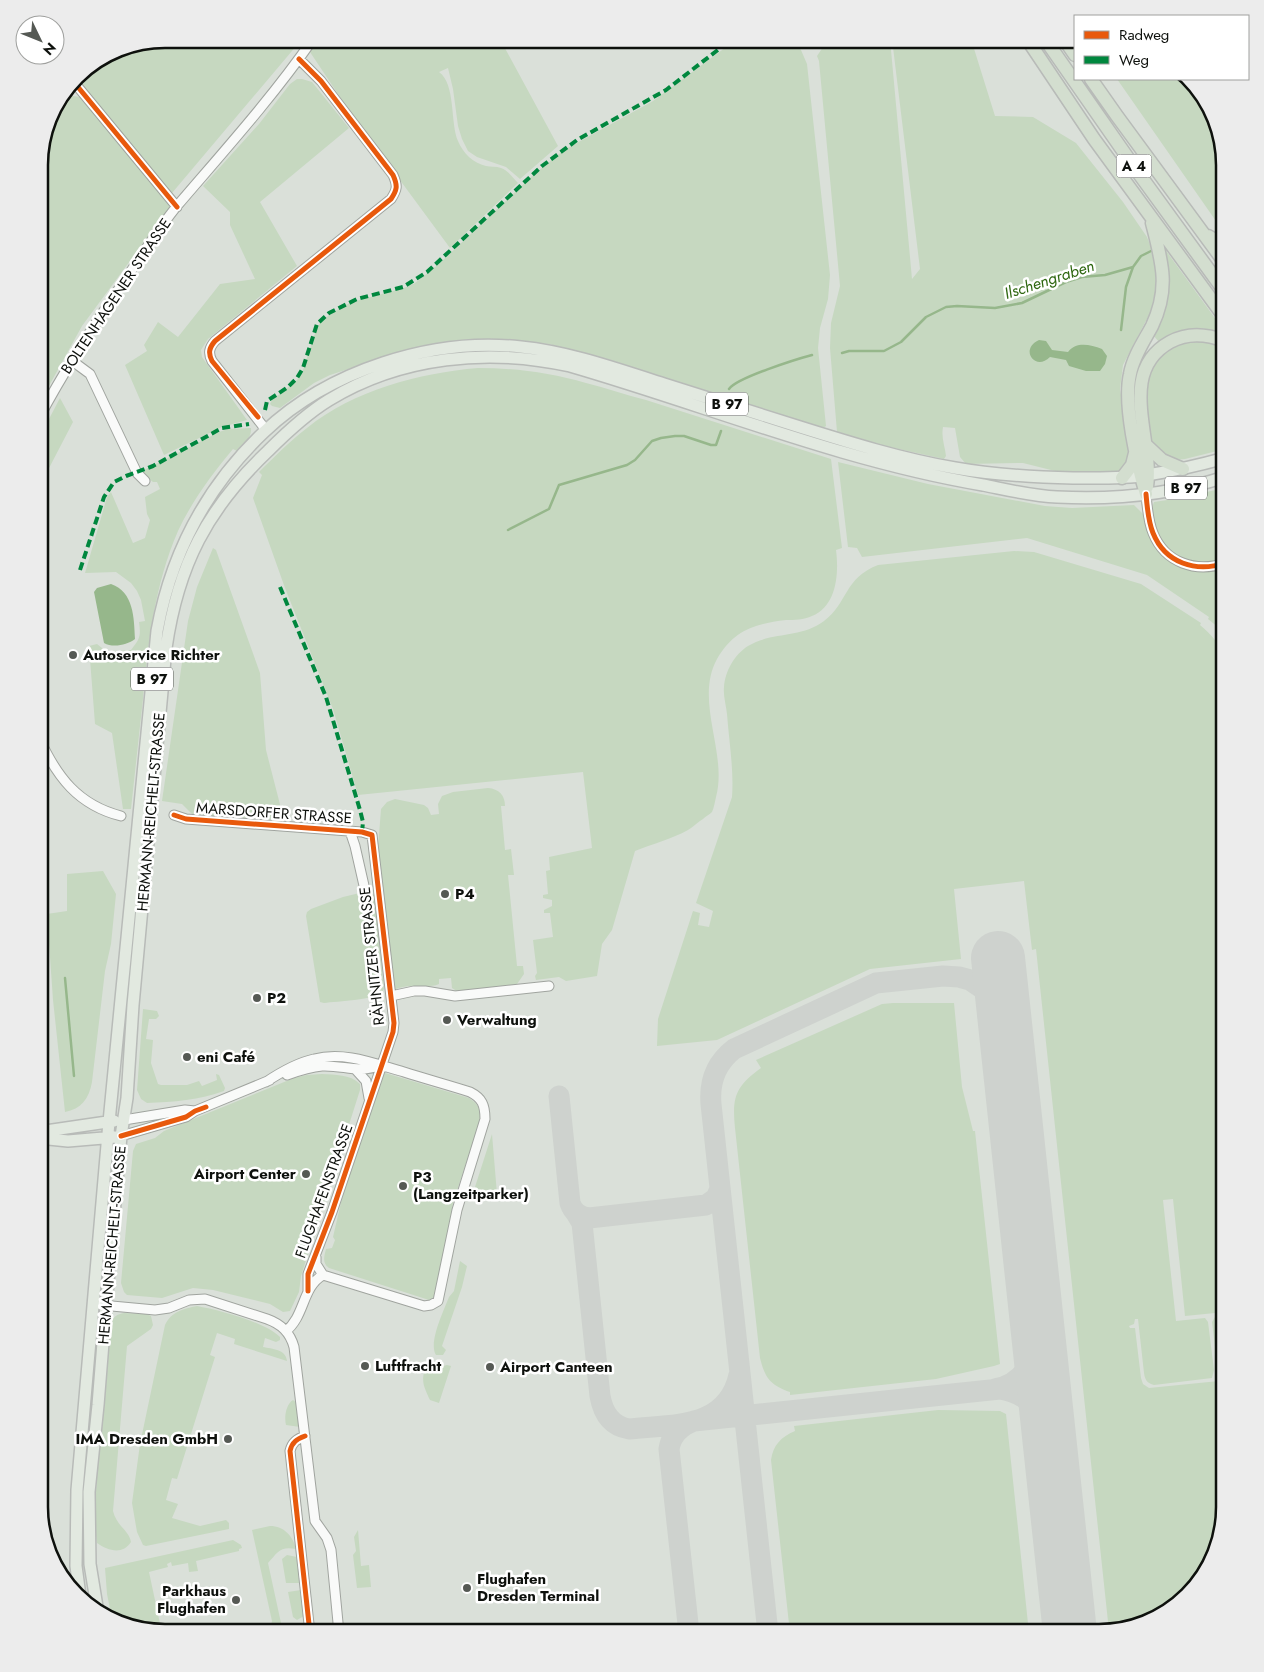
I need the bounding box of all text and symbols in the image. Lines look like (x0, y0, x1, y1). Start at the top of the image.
north arrow (15, 15, 65, 65)
legend (1074, 15, 1249, 80)
text: Radweg (1119, 24, 1169, 46)
text: N (38, 38, 61, 60)
text: Weg (1119, 49, 1149, 71)
road number: A 4 (1116, 154, 1152, 178)
street label: BOLTENHAGENER STRASSE (55, 214, 177, 378)
water label: Ilschengraben (1001, 254, 1097, 305)
road number: B 97 (706, 392, 748, 416)
road number: B 97 (1165, 476, 1207, 499)
place label: Autoservice Richter (82, 644, 221, 666)
marker: Autoservice Richter (67, 649, 79, 661)
road number: B 97 (131, 668, 173, 691)
street label: HERMANN-REICHELT-STRASSE (131, 712, 171, 912)
street label: MARSDORFER STRASSE (195, 797, 353, 829)
place label: P4 (455, 883, 475, 905)
street label: RÄHNITZER STRASSE (354, 886, 390, 1026)
marker: P4 (439, 888, 451, 900)
place label: P2 (267, 987, 286, 1009)
marker: P2 (251, 992, 263, 1004)
place label: Verwaltung (456, 1009, 537, 1031)
marker: Verwaltung (441, 1014, 453, 1026)
place label: eni Café (197, 1046, 256, 1068)
marker: eni Café (181, 1051, 193, 1063)
street label: FLUGHAFENSTRASSE (289, 1121, 359, 1261)
street label: HERMANN-REICHELT-STRASSE (92, 1145, 132, 1345)
place label: Airport Center (193, 1163, 297, 1185)
place label: P3 (Langzeitparker) (413, 1166, 529, 1205)
marker: Airport Center (300, 1168, 312, 1180)
marker: P3 (Langzeitparker) (397, 1180, 409, 1192)
place label: Luftfracht (375, 1355, 442, 1377)
place label: Airport Canteen (499, 1356, 613, 1378)
marker: Luftfracht (359, 1360, 371, 1372)
marker: Airport Canteen (484, 1361, 496, 1373)
place label: IMA Dresden GmbH (75, 1428, 218, 1450)
marker: IMA Dresden GmbH (222, 1433, 234, 1445)
place label: Flughafen Dresden Terminal (477, 1568, 599, 1607)
place label: Parkhaus Flughafen (157, 1580, 226, 1619)
marker: Flughafen Dresden Terminal (461, 1582, 473, 1594)
marker: Parkhaus Flughafen (230, 1594, 242, 1606)

